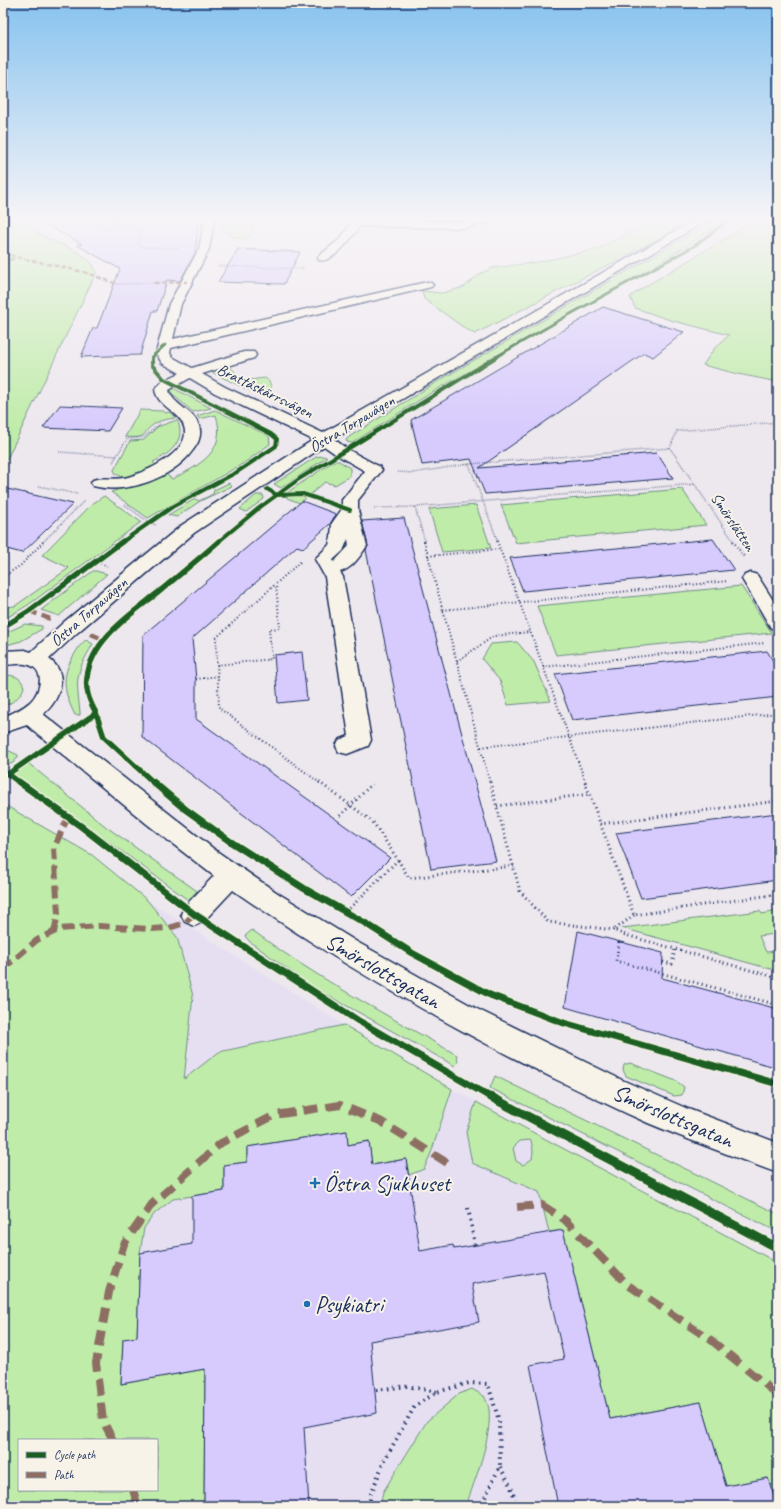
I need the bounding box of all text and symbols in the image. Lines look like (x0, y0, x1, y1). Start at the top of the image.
street label: Brattåskärrsvägen (214, 359, 317, 423)
street label: Östra Torpavägen (306, 390, 399, 457)
street label: Smörslätten (706, 489, 760, 556)
street label: Östra Torpavägen (46, 573, 132, 651)
street label: Smörslottsgatan (320, 926, 447, 1016)
street label: Smörslottsgatan (608, 1078, 739, 1155)
place label: Östra Sjukhuset (324, 1169, 452, 1198)
marker: Östra Sjukhuset (309, 1177, 321, 1189)
place label: Psykiatri (315, 1290, 386, 1319)
marker: Psykiatri (302, 1299, 312, 1309)
legend (18, 1439, 158, 1491)
text: Cycle path (54, 1447, 96, 1463)
text: Path (54, 1467, 74, 1483)

